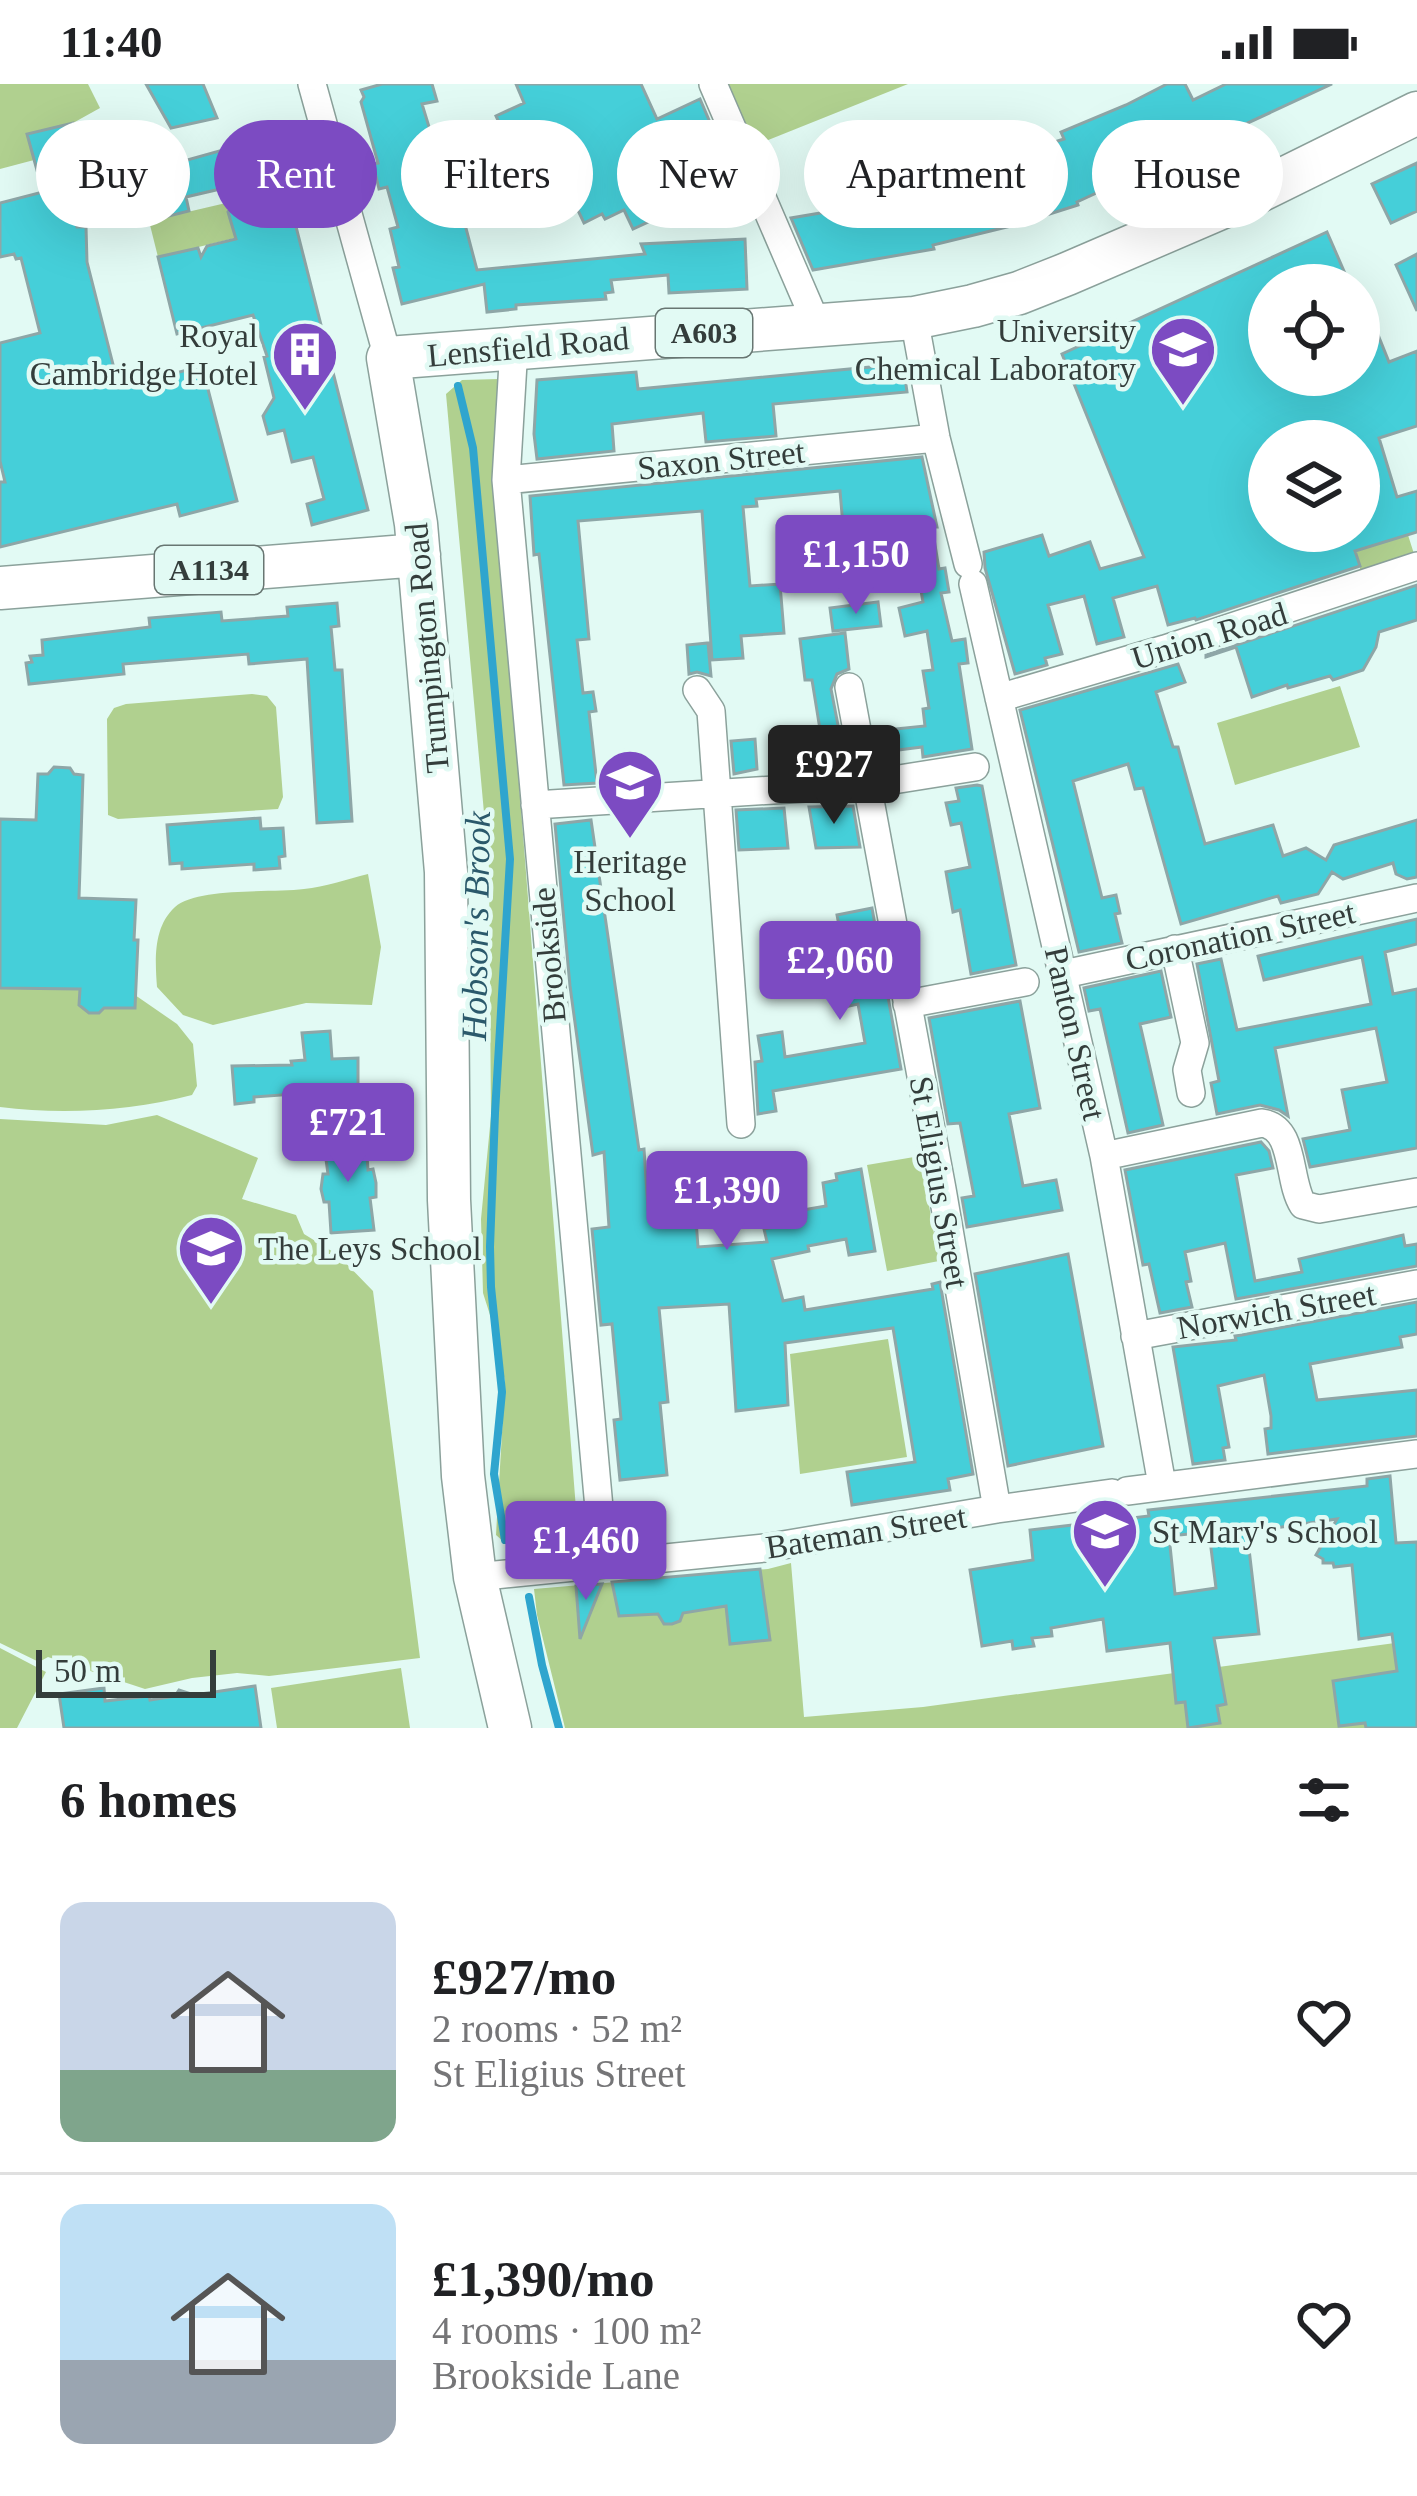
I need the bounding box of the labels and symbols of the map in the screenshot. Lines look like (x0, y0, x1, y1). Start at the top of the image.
road number: A603 (656, 309, 752, 357)
place label: University Chemical Laboratory (855, 313, 1136, 387)
school or university icon: University Chemical Laboratory (1148, 314, 1218, 408)
place label: Royal Cambridge Hotel (30, 318, 258, 392)
building icon: Royal Cambridge Hotel (270, 319, 340, 413)
street label: Lensfield Road (426, 320, 631, 374)
street label: Saxon Street (636, 433, 806, 487)
pin: £1,150 (758, 515, 954, 617)
street label: Trumpington Road (398, 521, 456, 774)
road number: A1134 (155, 546, 263, 594)
street label: Union Road (1127, 595, 1292, 677)
pin: £927 (763, 725, 905, 827)
school or university icon: Heritage School (595, 747, 665, 841)
water label: Hobson's Brook (454, 810, 498, 1042)
place label: Heritage School (573, 844, 687, 918)
street label: Brookside (525, 886, 573, 1024)
street label: Coronation Street (1122, 894, 1358, 978)
pin: £2,060 (742, 921, 938, 1023)
street label: Panton Street (1038, 943, 1112, 1123)
street label: St Eligius Street (903, 1073, 975, 1291)
pin: £721 (277, 1083, 419, 1185)
pin: £1,390 (629, 1151, 825, 1253)
school or university icon: The Leys School (176, 1213, 246, 1307)
place label: The Leys School (258, 1231, 482, 1267)
street label: Norwich Street (1174, 1276, 1378, 1346)
school or university icon: St Mary's School (1070, 1496, 1140, 1590)
street label: Bateman Street (763, 1498, 969, 1566)
pin: £1,460 (488, 1501, 684, 1603)
place label: St Mary's School (1152, 1514, 1378, 1550)
scale bar (36, 1644, 216, 1697)

